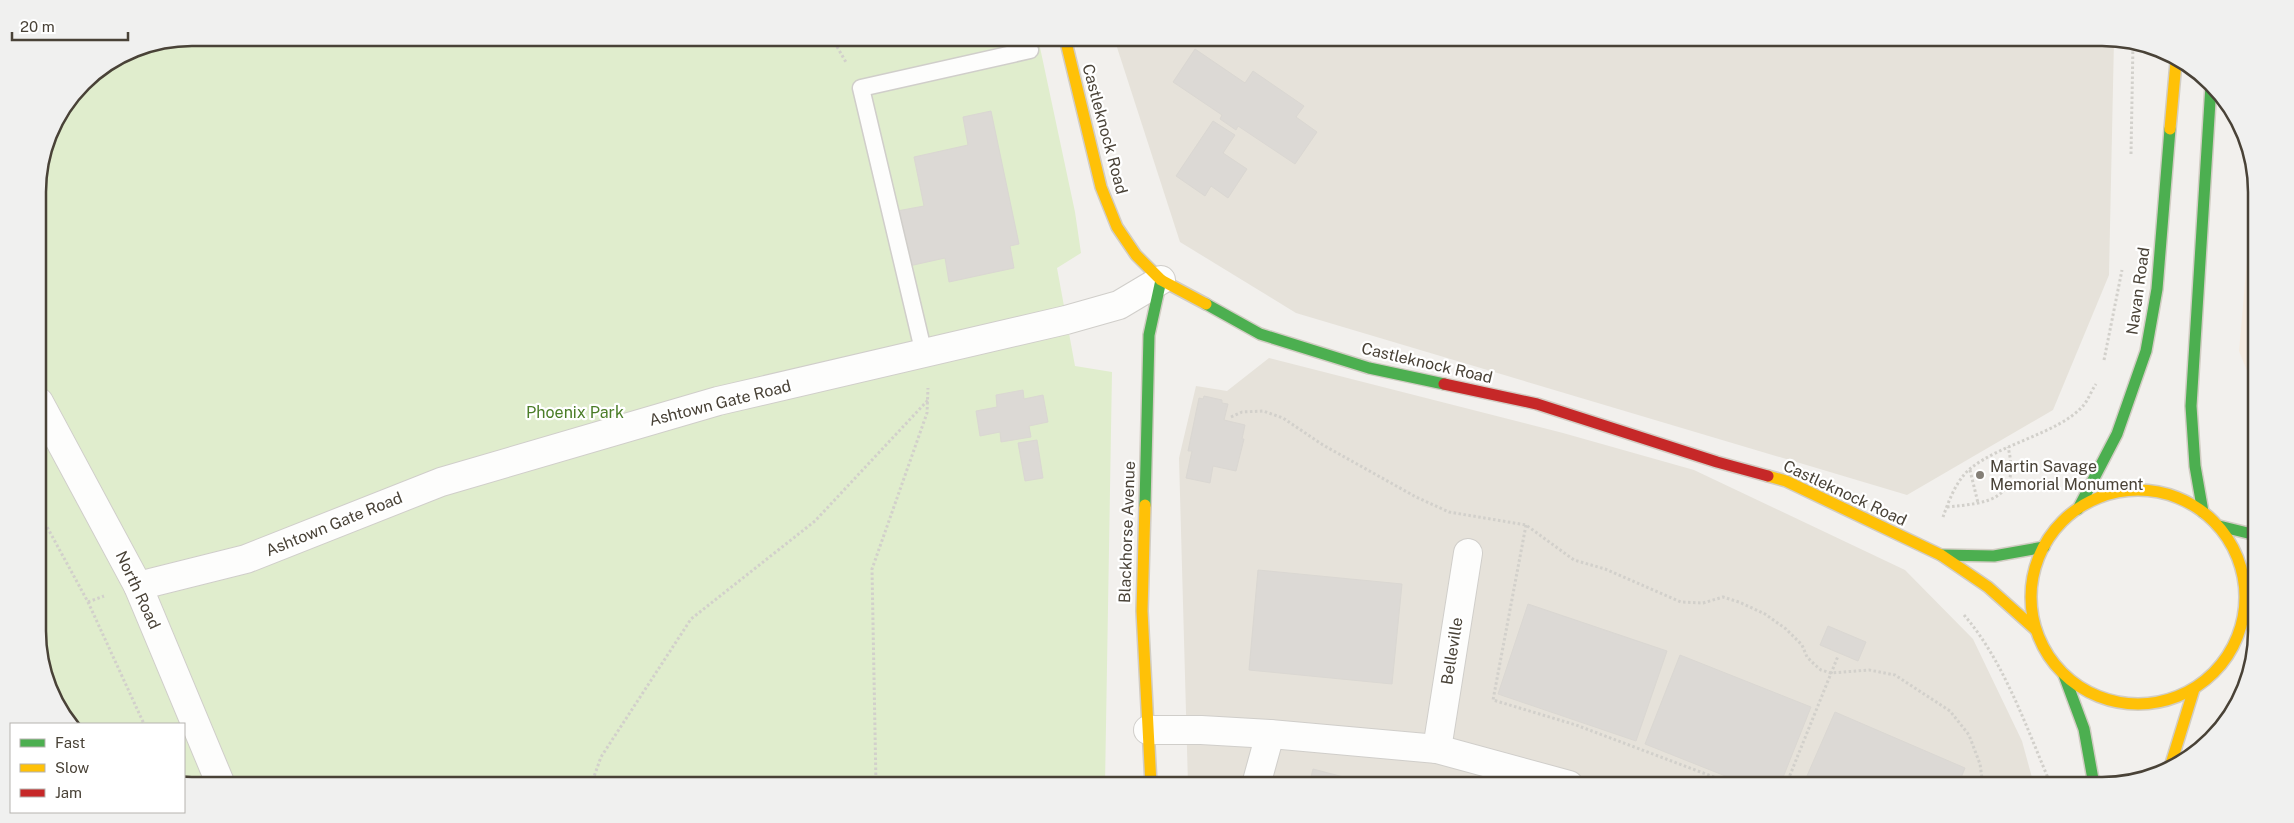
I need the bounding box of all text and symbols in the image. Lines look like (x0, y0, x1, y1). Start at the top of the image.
scale bar (12, 10, 129, 42)
text: 20 m (20, 18, 55, 35)
street label: Castleknock Road (1078, 62, 1132, 196)
street label: Navan Road (2122, 246, 2154, 336)
street label: Castleknock Road (1360, 339, 1494, 387)
street label: Ashtown Gate Road (647, 376, 793, 430)
park label: Phoenix Park (526, 403, 624, 422)
street label: Castleknock Road (1780, 456, 1910, 530)
place label: Martin Savage Memorial Monument (1990, 457, 2144, 494)
street label: Blackhorse Avenue (1115, 461, 1139, 603)
marker: Martin Savage Memorial Monument (1974, 469, 1986, 481)
street label: Ashtown Gate Road (263, 488, 405, 560)
street label: North Road (112, 548, 164, 632)
street label: Belleville (1437, 616, 1467, 686)
legend (10, 723, 185, 813)
text: Fast (55, 734, 85, 751)
text: Slow (55, 759, 90, 776)
text: Jam (55, 784, 82, 801)

